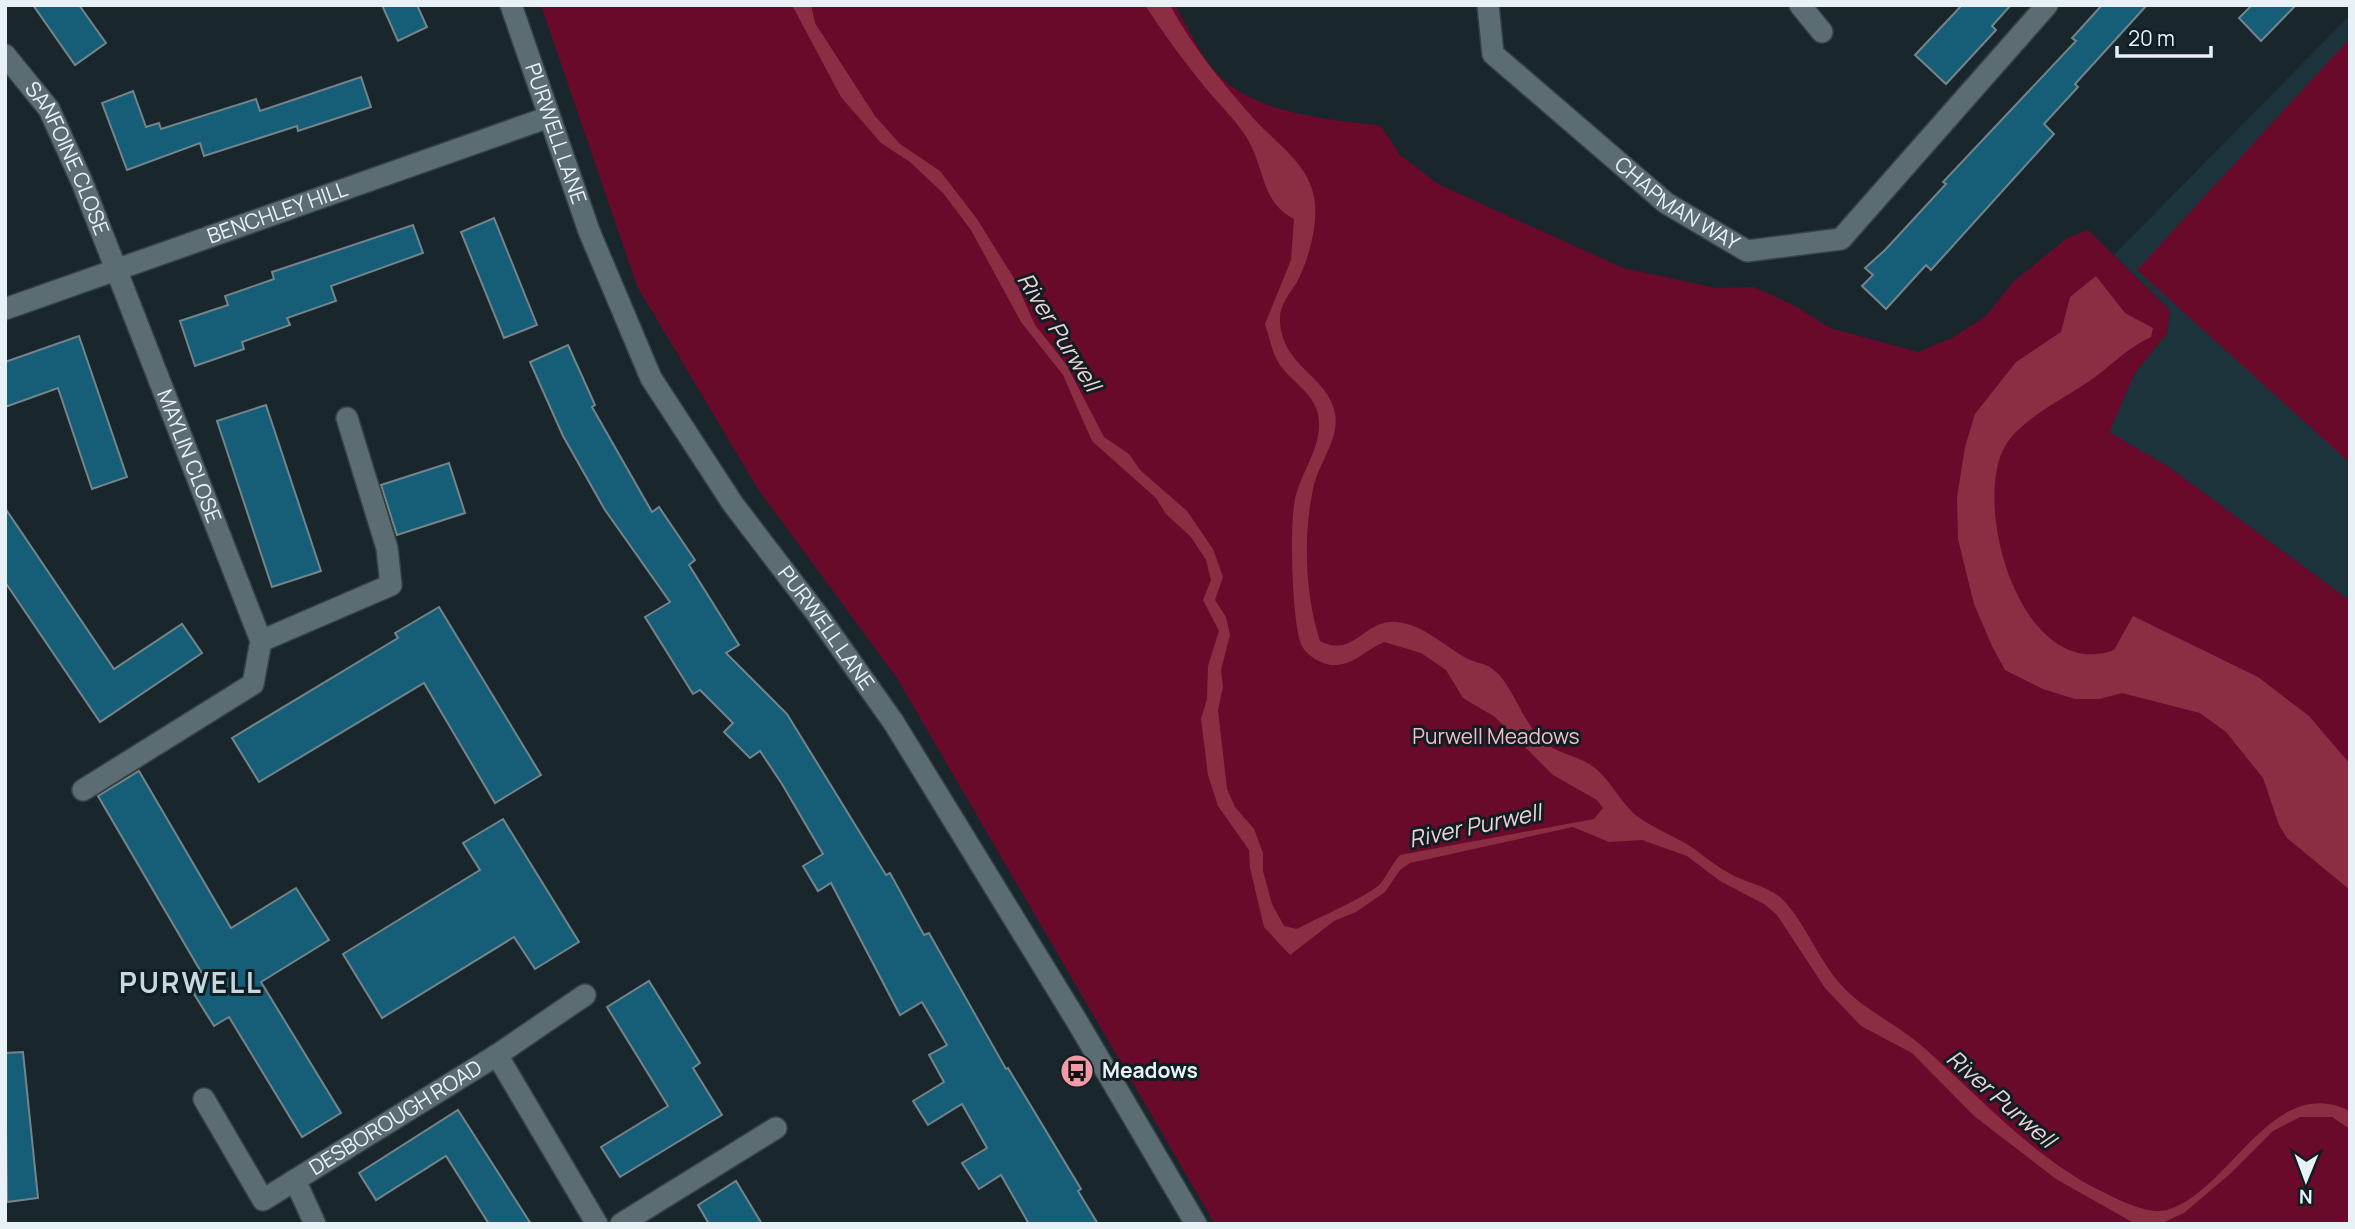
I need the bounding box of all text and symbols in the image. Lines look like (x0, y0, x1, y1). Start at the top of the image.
scale bar (2117, 14, 2212, 58)
text: 20 m (2128, 24, 2175, 52)
street label: PURWELL LANE (519, 59, 594, 207)
street label: SANFOINE CLOSE (19, 75, 116, 239)
street label: CHAPMAN WAY (1609, 150, 1745, 257)
street label: BENCHLEY HILL (203, 174, 351, 250)
water label: River Purwell (1011, 266, 1110, 399)
street label: MAYLIN CLOSE (151, 385, 229, 527)
street label: PURWELL LANE (772, 560, 881, 695)
park label: Purwell Meadows (1412, 722, 1580, 750)
water label: River Purwell (1406, 795, 1547, 855)
district label: PURWELL (119, 963, 263, 1001)
water label: River Purwell (1940, 1042, 2065, 1156)
bus stop icon: Meadows (1058, 1052, 1096, 1090)
street label: DESBOROUGH ROAD (303, 1053, 487, 1181)
place label: Meadows (1102, 1056, 1198, 1084)
north arrow (2271, 1145, 2341, 1215)
text: N (2299, 1184, 2313, 1210)

